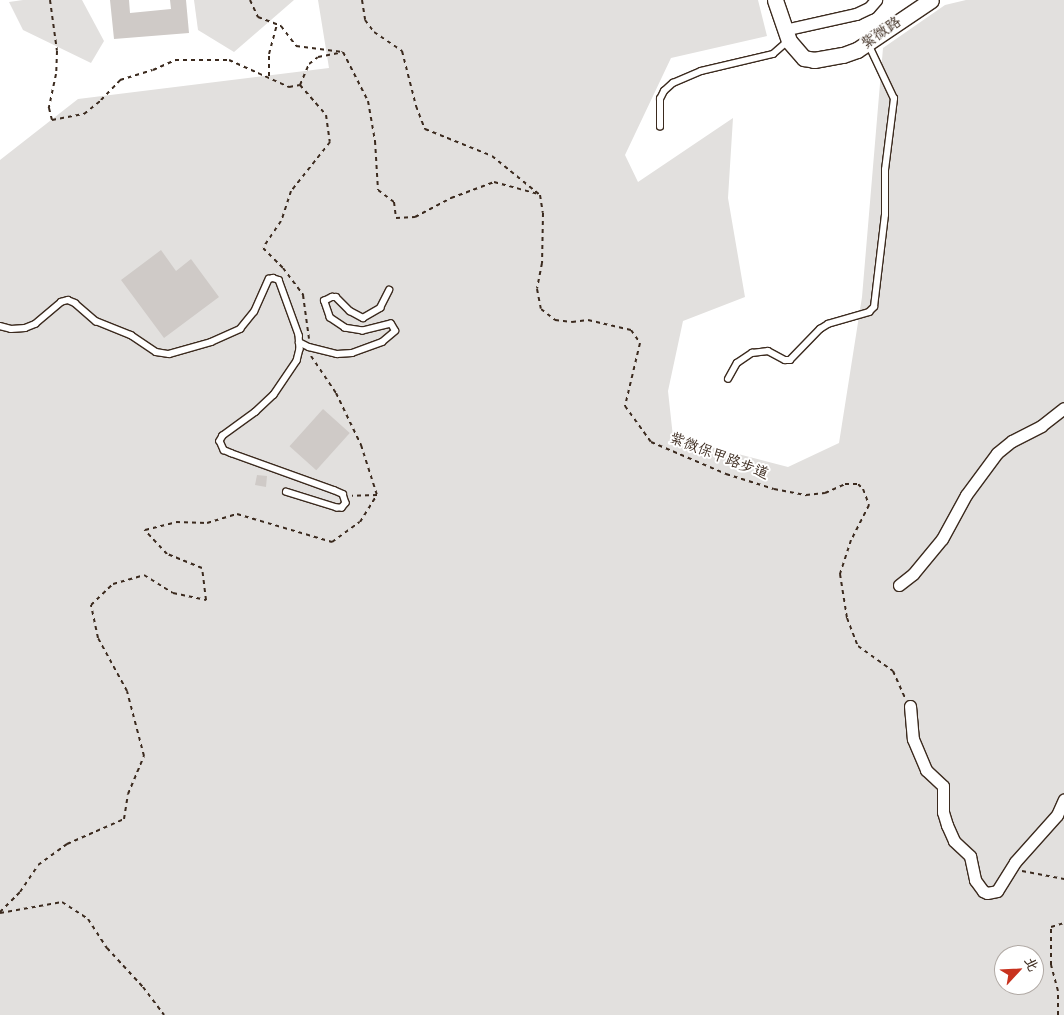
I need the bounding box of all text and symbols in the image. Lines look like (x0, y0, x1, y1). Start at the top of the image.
street label: 紫微路 (857, 13, 905, 53)
street label: 紫微保甲路步道 (667, 429, 771, 483)
north arrow (994, 945, 1044, 995)
text: 北 (1021, 954, 1043, 974)

